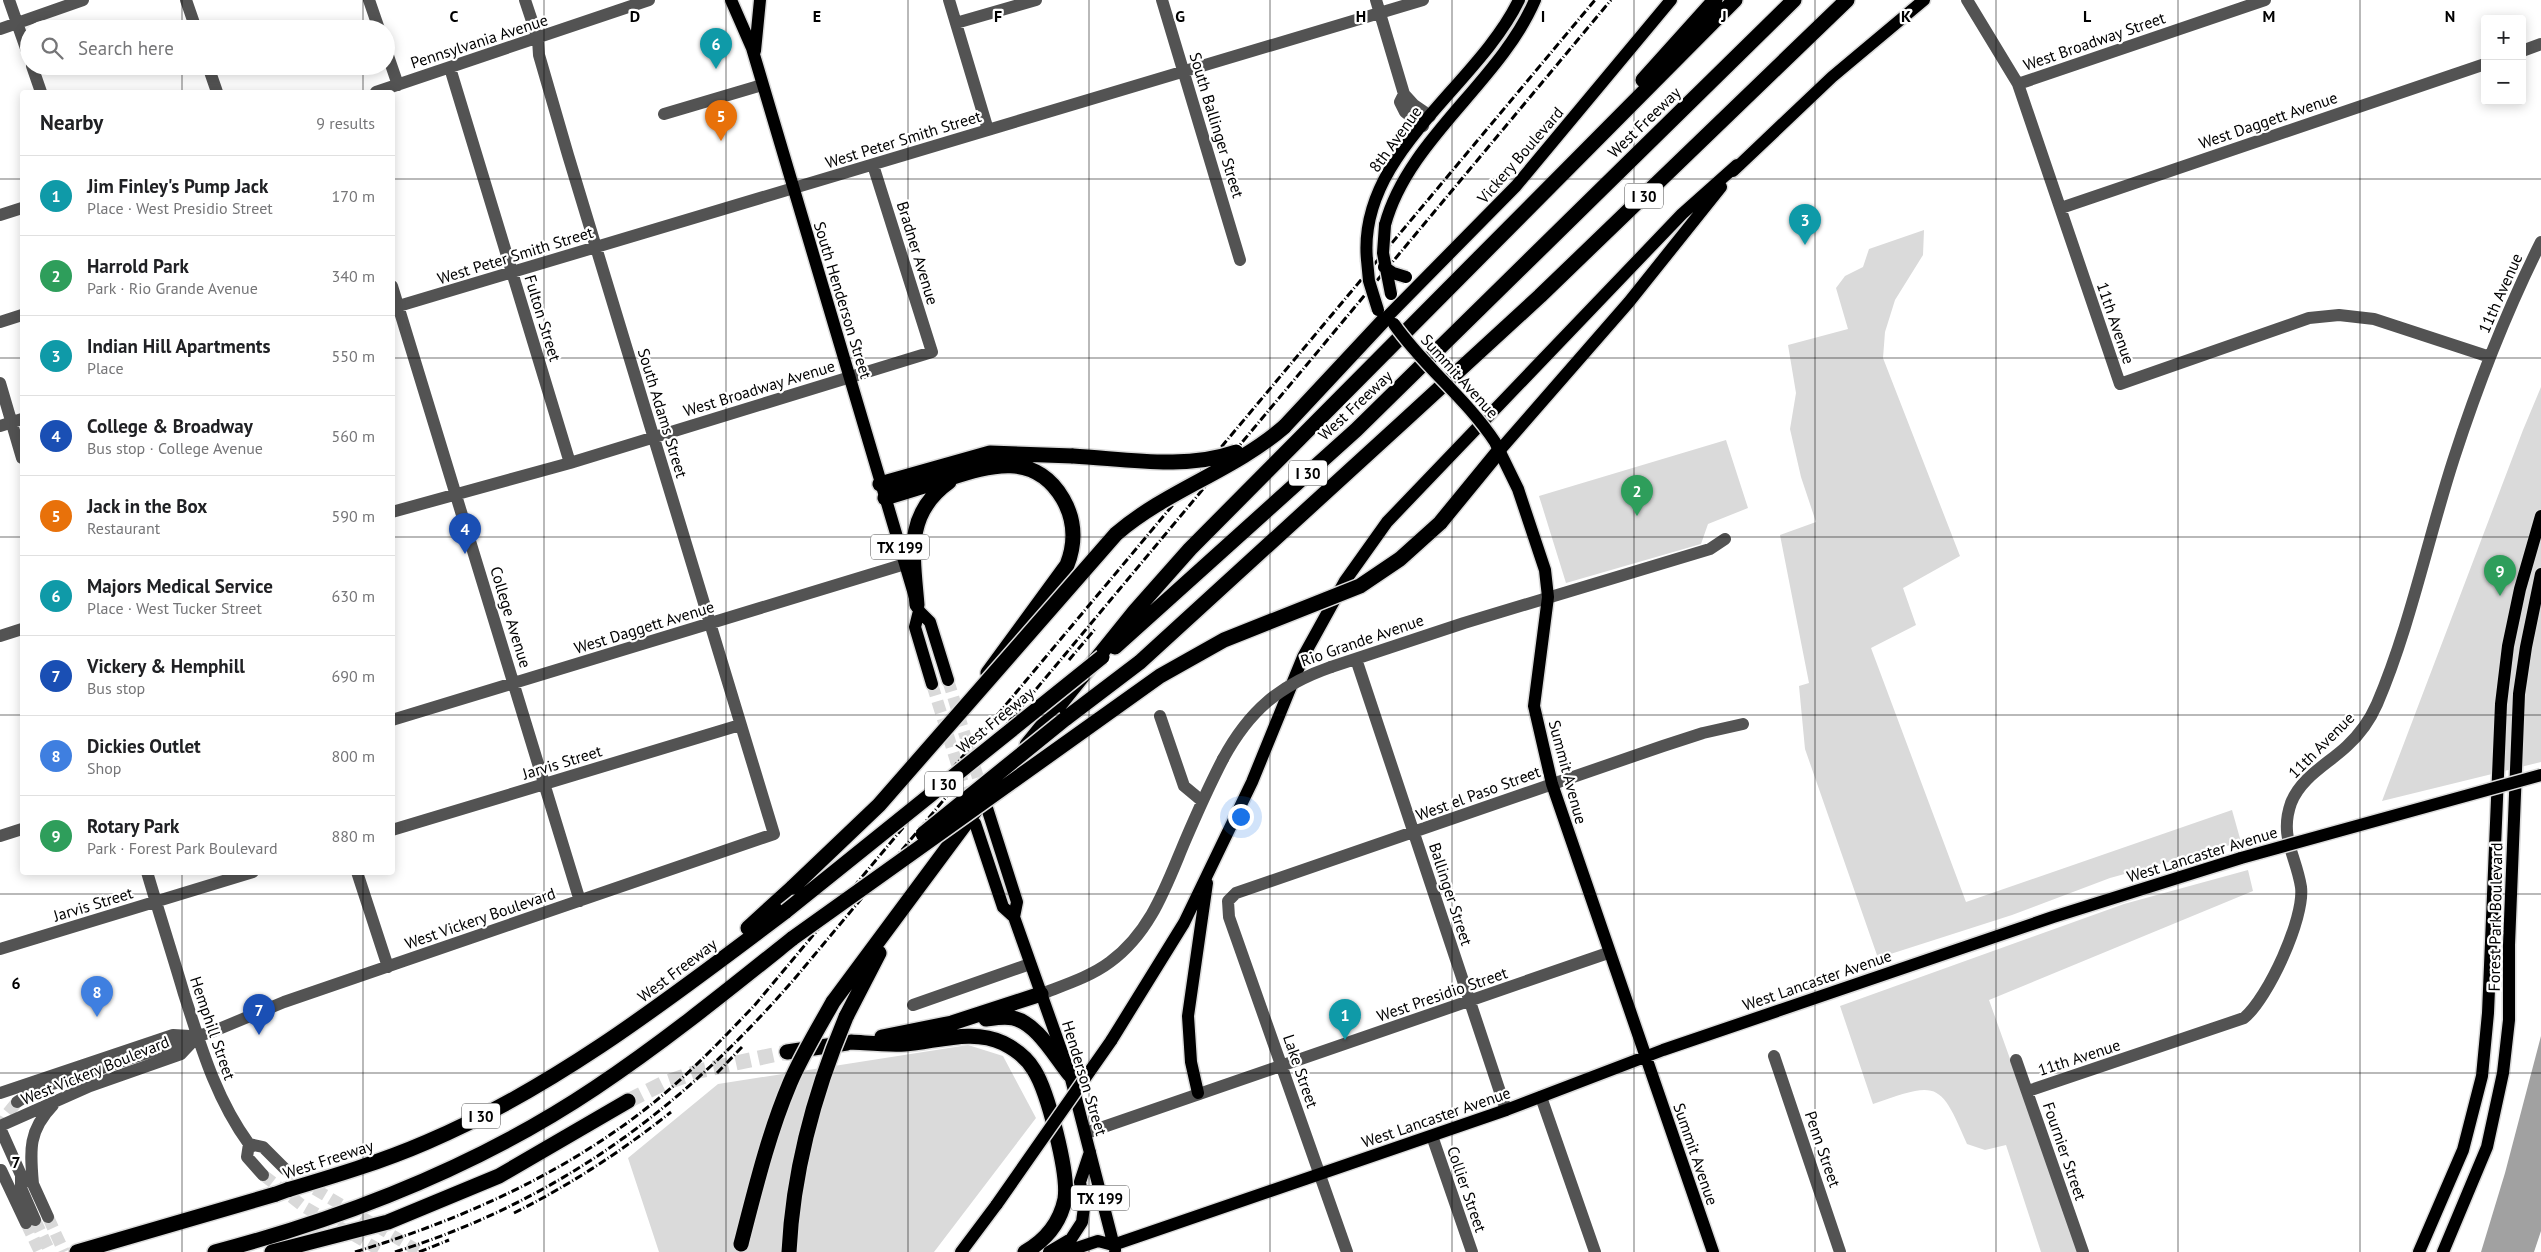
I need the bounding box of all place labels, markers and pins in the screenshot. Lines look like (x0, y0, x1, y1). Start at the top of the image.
pin: 6 (700, 28, 732, 69)
pin: 5 (705, 100, 737, 141)
pin: 3 (1789, 204, 1821, 245)
pin: 2 (1621, 475, 1653, 516)
pin: 4 (449, 513, 481, 554)
pin: 9 (2484, 555, 2516, 596)
pin: 8 (81, 976, 113, 1017)
pin: 7 (243, 994, 275, 1035)
pin: 1 (1329, 999, 1361, 1040)

